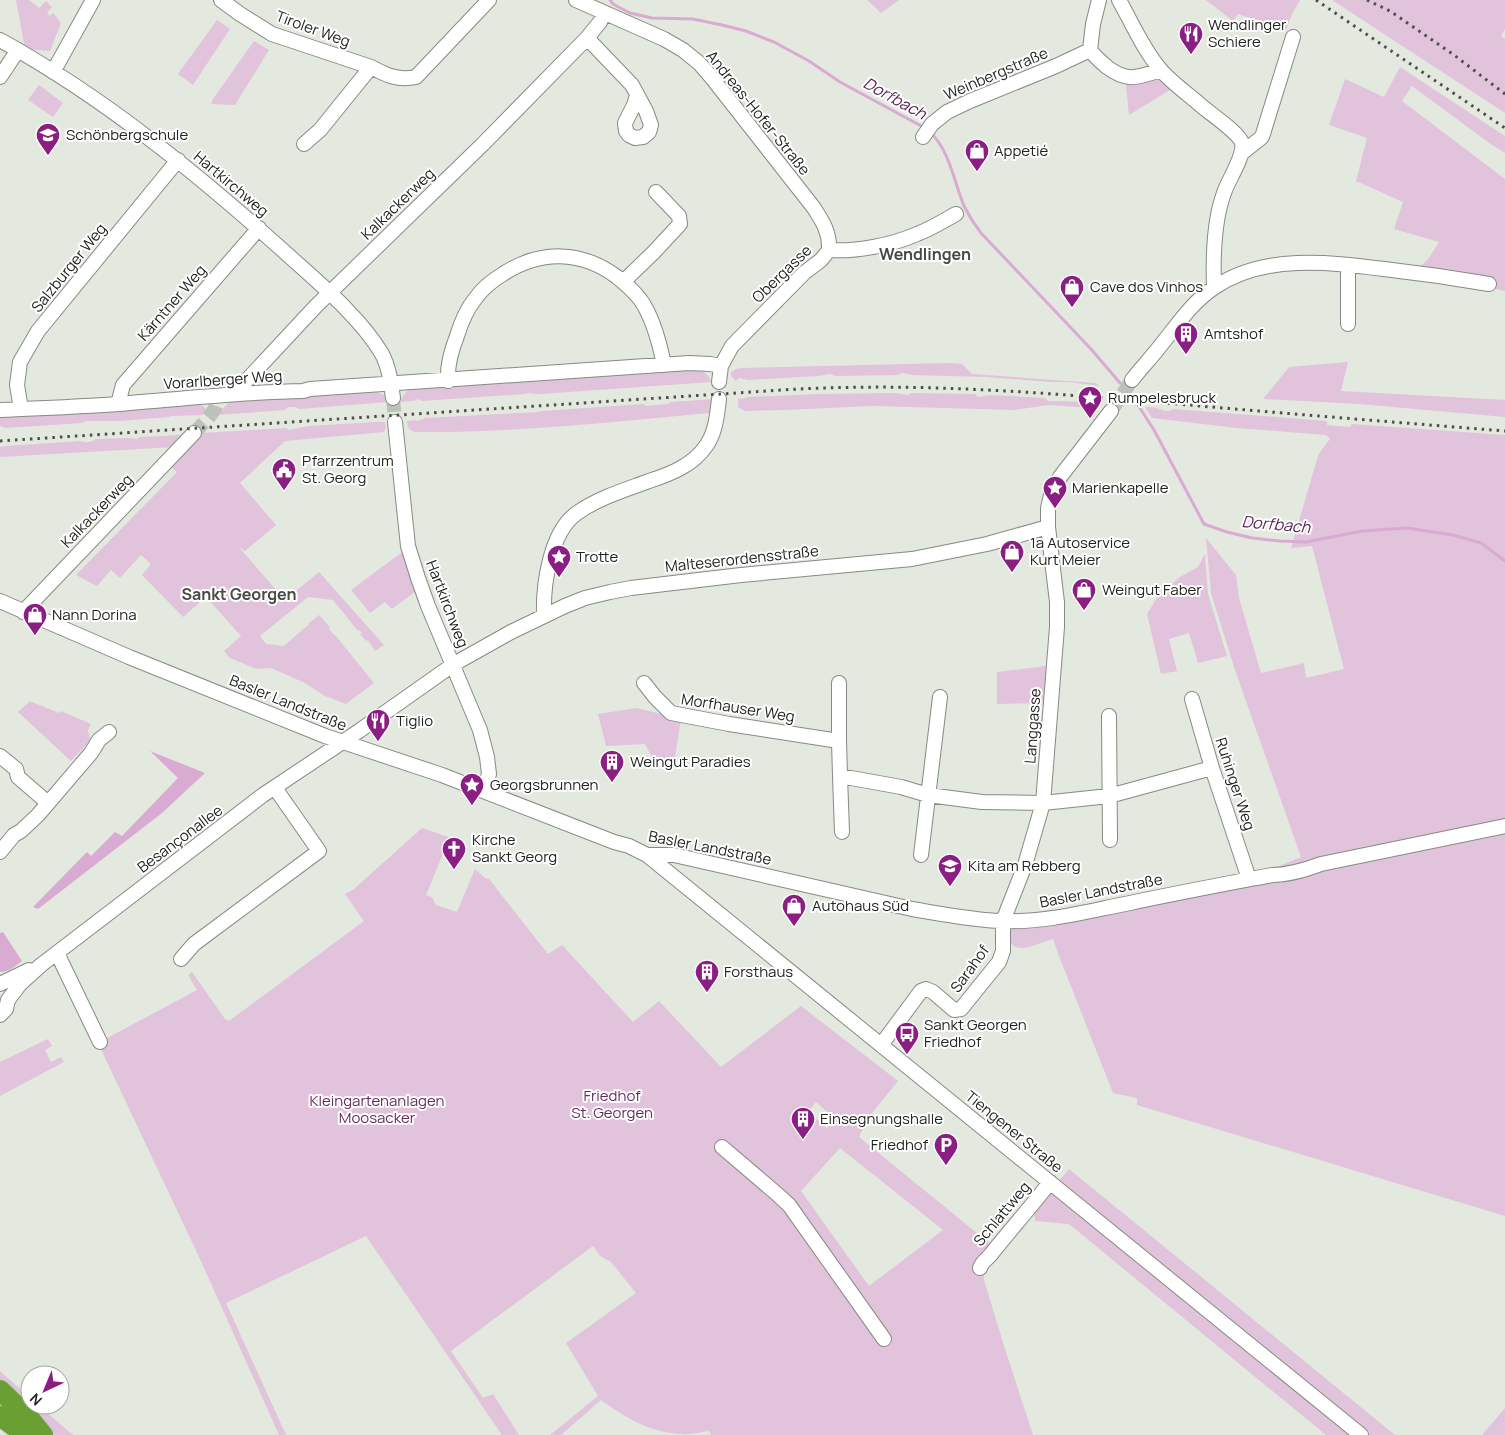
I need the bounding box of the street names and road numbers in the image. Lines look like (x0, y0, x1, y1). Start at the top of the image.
street label: Tiroler Weg (273, 5, 353, 52)
street label: Weinbergstraße (941, 42, 1051, 105)
street label: Andreas-Hofer-Straße (702, 46, 815, 180)
street label: Hartkirchweg (189, 146, 273, 221)
street label: Kalkackerweg (356, 163, 439, 244)
street label: Salzburger Weg (26, 219, 111, 317)
street label: Obergasse (747, 240, 816, 307)
street label: Kärntner Weg (133, 260, 211, 345)
street label: Vorarlberger Weg (163, 365, 283, 394)
street label: Kalkackerweg (56, 469, 137, 552)
street label: Malteserordensstraße (664, 540, 820, 577)
street label: Hartkirchweg (421, 557, 474, 651)
street label: Basler Landstraße (226, 669, 350, 736)
street label: Langgasse (1019, 687, 1046, 764)
street label: Morfhauser Weg (680, 688, 796, 727)
street label: Ruhinger Weg (1211, 735, 1260, 833)
street label: Besançonallee (133, 799, 227, 878)
street label: Basler Landstraße (647, 825, 774, 870)
street label: Basler Landstraße (1038, 868, 1164, 913)
street label: Sarahof (945, 940, 994, 997)
street label: Tiengener Straße (961, 1086, 1068, 1178)
street label: Schlattweg (968, 1177, 1035, 1250)

